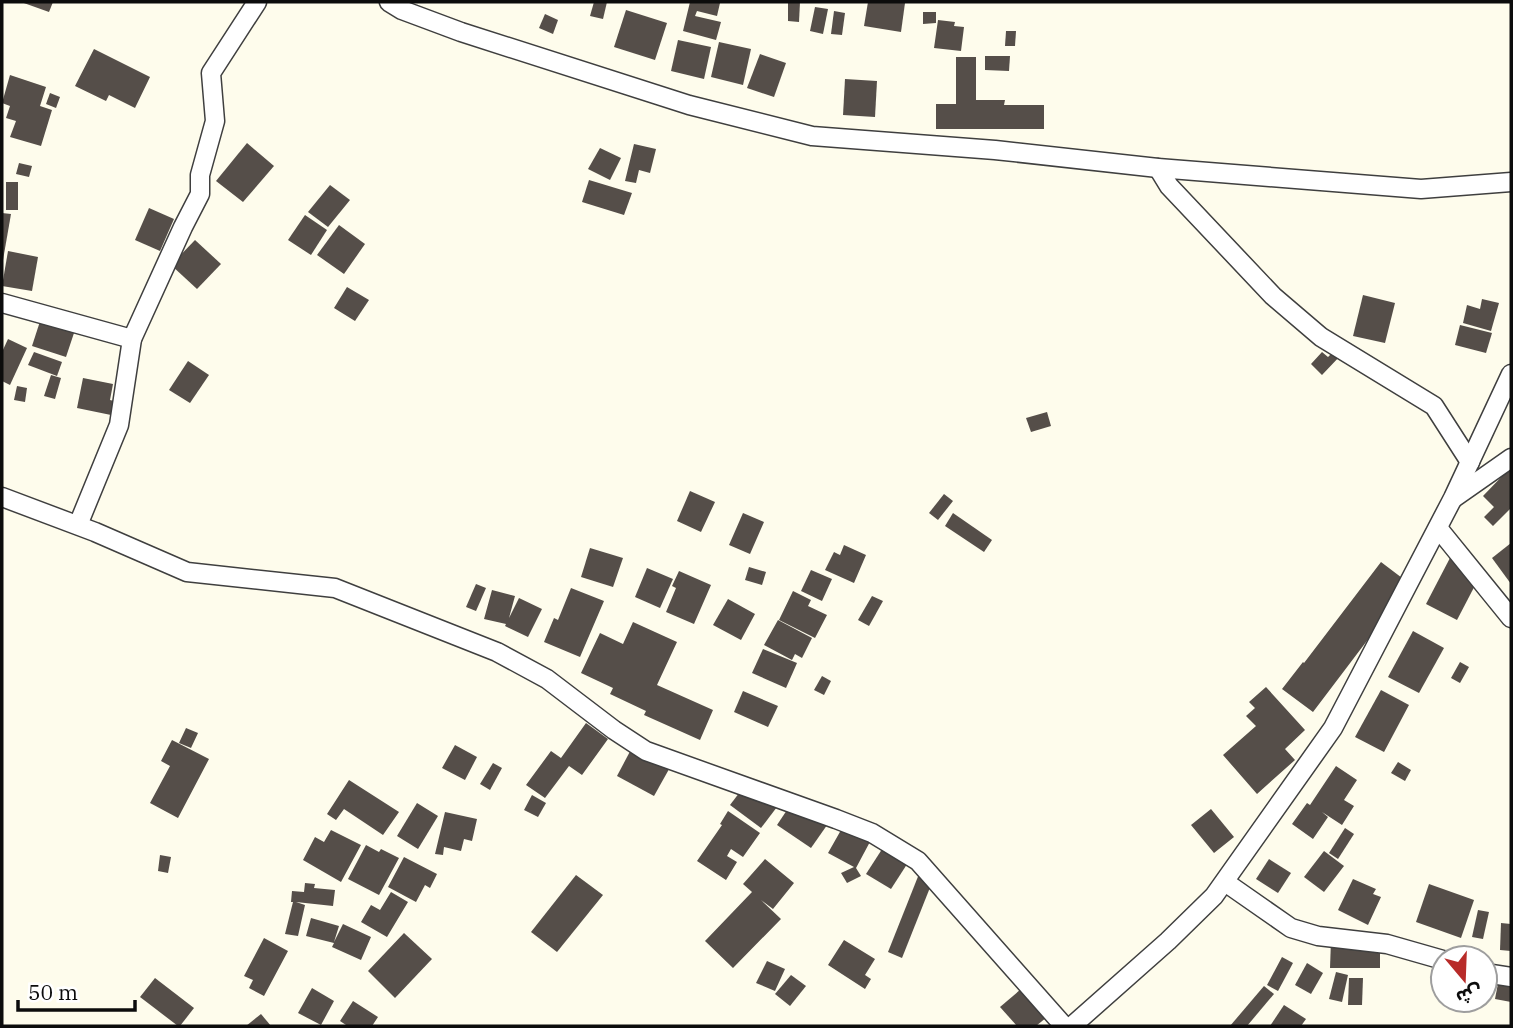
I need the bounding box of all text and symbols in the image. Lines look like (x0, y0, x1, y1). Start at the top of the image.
north arrow (1429, 944, 1499, 1014)
scale bar (18, 968, 135, 1012)
text: 50 m (28, 978, 78, 1006)
text: ش (1453, 979, 1486, 1011)

